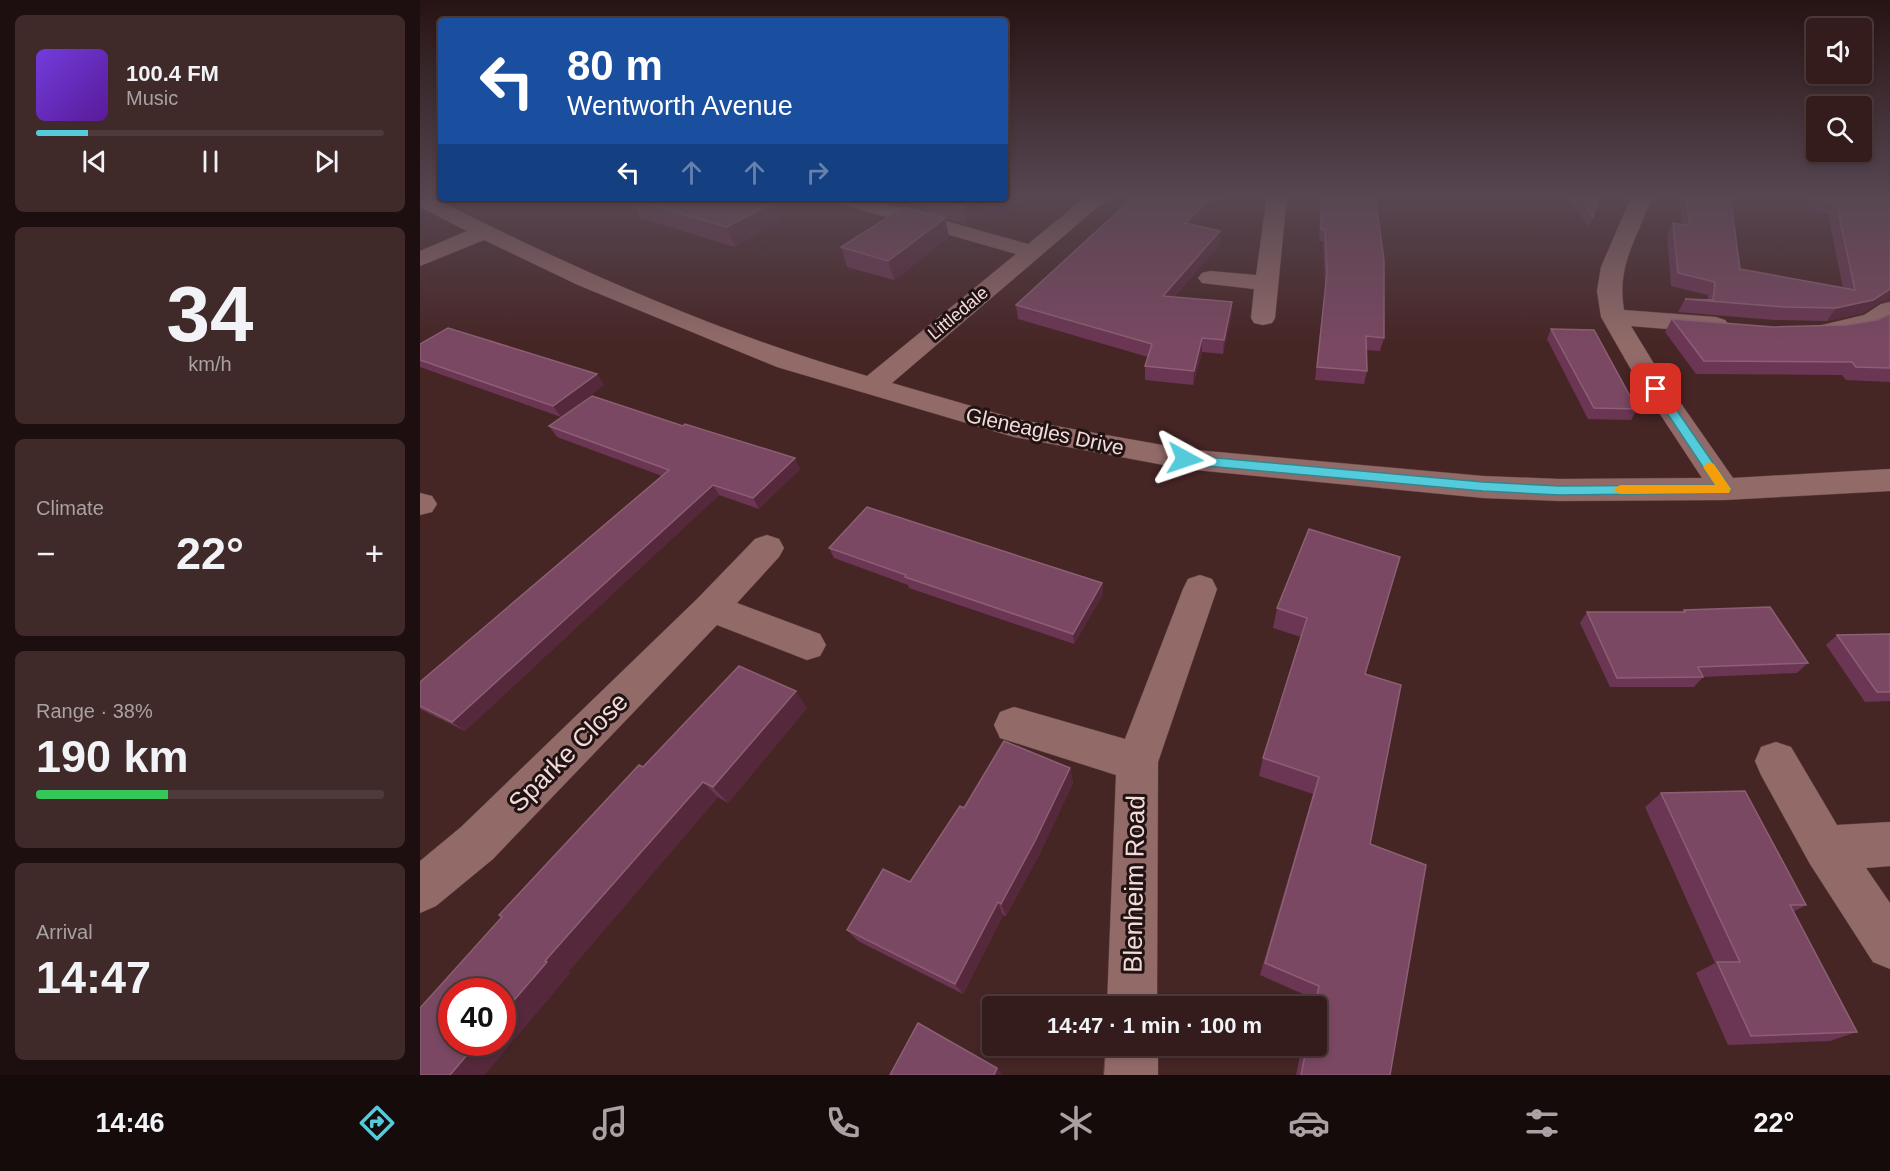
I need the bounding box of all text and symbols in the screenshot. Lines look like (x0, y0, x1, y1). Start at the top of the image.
map controls (1806, 18, 1872, 162)
button: sound (1806, 18, 1872, 84)
icon: left (468, 42, 546, 120)
text: 80 m (567, 42, 663, 89)
text: 100.4 FM (126, 61, 219, 86)
text: Music (126, 87, 178, 109)
text: Wentworth Avenue (567, 91, 793, 121)
button: search (1806, 96, 1872, 162)
icon: previous (78, 145, 111, 178)
icon: pause (194, 145, 227, 178)
icon: next (310, 145, 343, 178)
icon: left (612, 156, 645, 189)
icon: ahead (675, 156, 708, 189)
icon: ahead (738, 156, 771, 189)
icon: right (801, 156, 834, 189)
text: 34 (167, 270, 253, 358)
street label: Littledale (924, 282, 992, 344)
text: km/h (188, 353, 232, 375)
pin (1630, 363, 1681, 414)
icon: arrive (1639, 372, 1672, 405)
street label: Gleneagles Drive (964, 403, 1126, 459)
position arrow (1153, 427, 1217, 491)
text: Climate (36, 497, 104, 519)
text: 22° (176, 528, 244, 579)
text: − (36, 535, 55, 572)
text: + (365, 535, 384, 572)
street label: Sparke Close (502, 686, 634, 818)
text: Range · 38% (36, 700, 153, 722)
text: 190 km (36, 731, 189, 782)
street label: Blenheim Road (1117, 795, 1151, 973)
text: Arrival (36, 921, 93, 943)
text: 14:47 (36, 952, 151, 1003)
speed limit sign: 40 (438, 978, 516, 1056)
text: 14:47 · 1 min · 100 m (1047, 1013, 1262, 1038)
icon: directions (356, 1102, 398, 1144)
icon: music (589, 1102, 631, 1144)
icon: phone (822, 1102, 864, 1144)
icon: climate (1055, 1102, 1097, 1144)
icon: car (1288, 1102, 1330, 1144)
icon: filters (1521, 1102, 1563, 1144)
text: 14:46 (96, 1108, 165, 1138)
text: 22° (1754, 1108, 1794, 1138)

